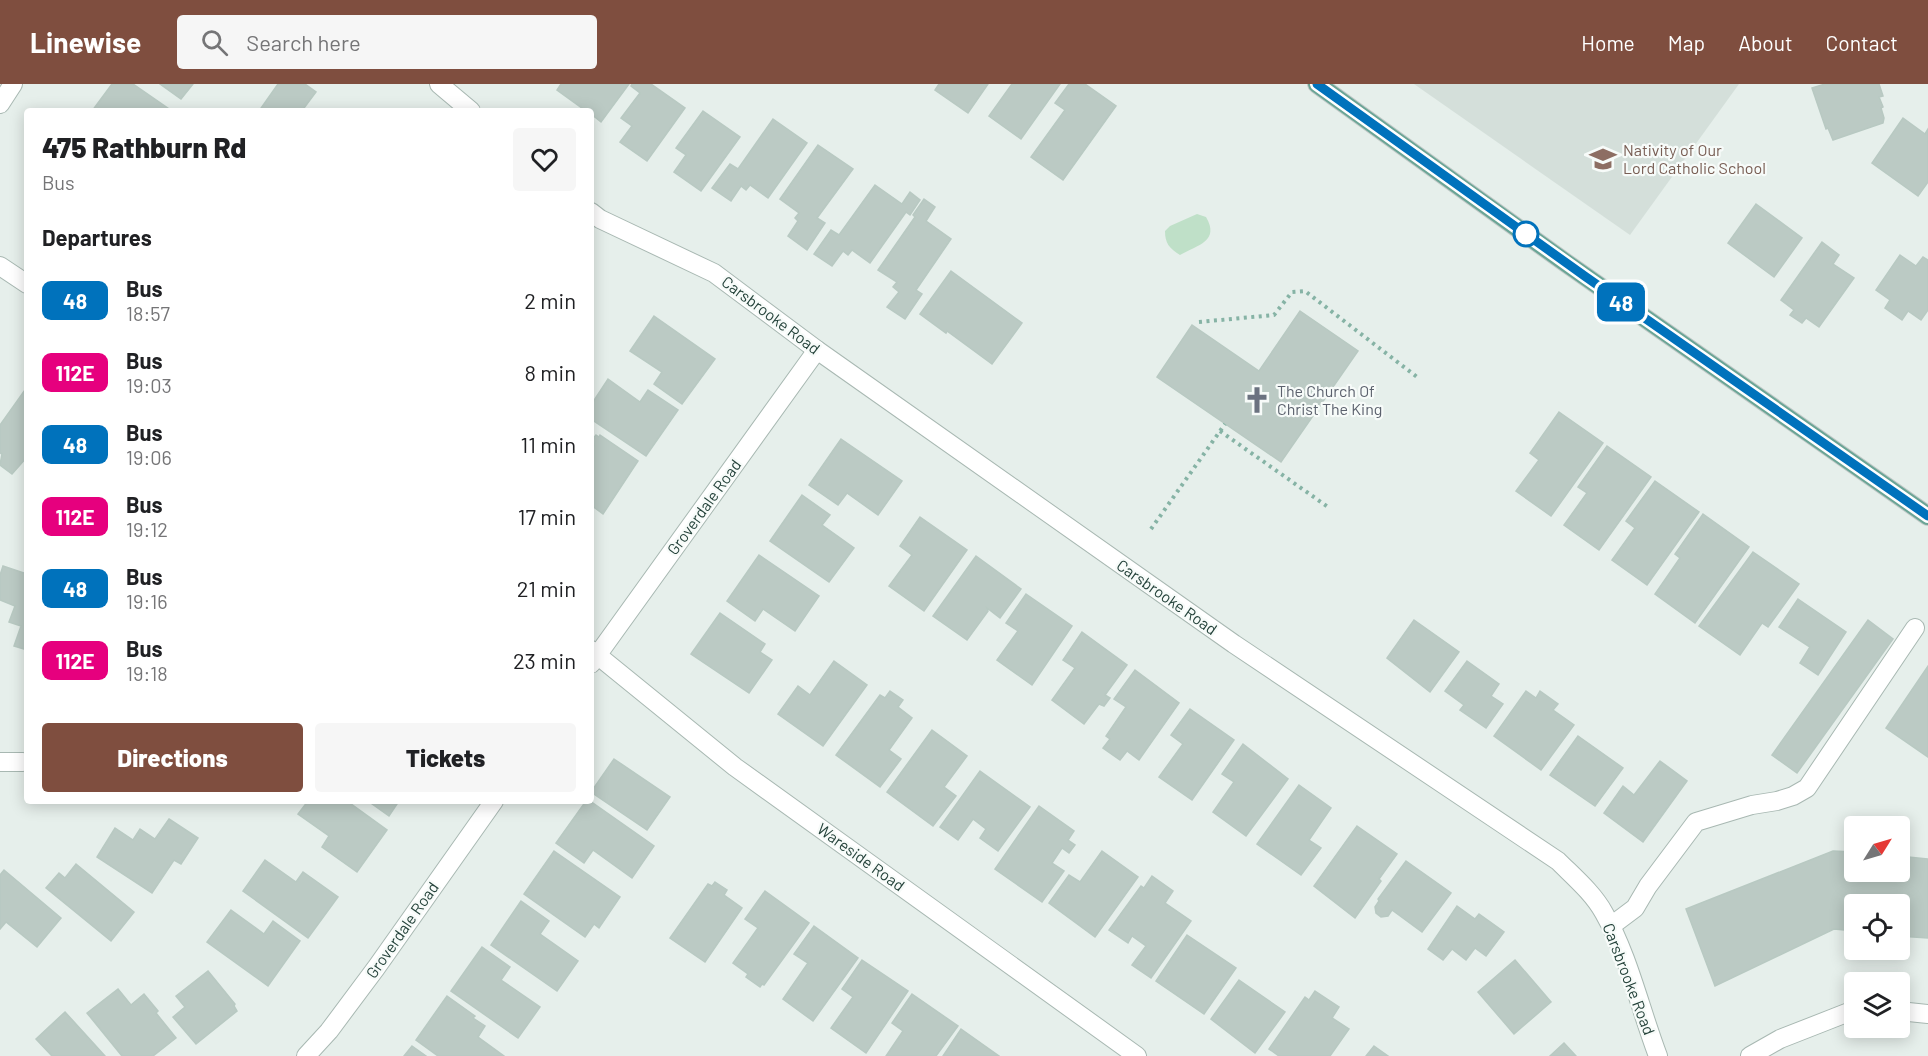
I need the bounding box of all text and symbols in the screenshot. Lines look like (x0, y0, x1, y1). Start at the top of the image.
search box (177, 15, 597, 69)
text: Linewise (30, 25, 141, 59)
icon: search (198, 26, 231, 59)
text: Search here (246, 29, 361, 55)
text: Home (1581, 30, 1635, 55)
text: Map (1668, 30, 1705, 55)
text: About (1738, 30, 1793, 55)
text: Contact (1826, 30, 1898, 55)
button: heart (513, 128, 576, 191)
text: 475 Rathburn Rd (42, 130, 246, 164)
place label: Nativity of Our Lord Catholic School (1623, 140, 1766, 177)
school or university icon: Nativity of Our Lord Catholic School (1588, 144, 1618, 174)
text: Bus (42, 170, 75, 194)
unlabelled marker (1513, 221, 1539, 247)
text: Departures (42, 224, 152, 250)
street label: Carsbrooke Road (718, 272, 824, 358)
text: Bus (126, 275, 163, 301)
line badge: 48 (1594, 282, 1648, 322)
text: 2 min (524, 287, 576, 313)
text: 48 (63, 288, 87, 313)
text: 48 (1609, 290, 1633, 315)
text: 18:57 (126, 301, 170, 325)
text: Bus (126, 347, 163, 373)
text: 8 min (524, 359, 576, 385)
text: 112E (55, 360, 95, 385)
text: 19:03 (126, 373, 172, 397)
place label: The Church Of Christ The King (1277, 381, 1382, 418)
church icon: The Church Of Christ The King (1242, 385, 1272, 415)
text: Bus (126, 419, 163, 445)
text: 11 min (520, 431, 576, 457)
text: 48 (63, 432, 87, 457)
text: 19:06 (126, 445, 172, 469)
street label: Groverdale Road (663, 455, 745, 558)
text: Bus (126, 491, 163, 517)
text: 17 min (518, 503, 576, 529)
text: 112E (55, 504, 95, 529)
text: 19:12 (126, 517, 168, 541)
street label: Carsbrooke Road (1114, 555, 1221, 638)
text: Bus (126, 563, 163, 589)
text: 21 min (517, 575, 576, 601)
text: 48 (63, 576, 87, 601)
text: 19:16 (126, 589, 168, 613)
text: Bus (126, 635, 163, 661)
text: 23 min (513, 647, 576, 673)
text: 112E (55, 648, 95, 673)
text: 19:18 (126, 661, 168, 685)
button: Directions (42, 723, 303, 792)
button: Tickets (315, 723, 576, 792)
north arrow (1844, 816, 1910, 882)
map controls (1844, 816, 1910, 1038)
street label: Wareside Road (814, 819, 909, 895)
street label: Groverdale Road (361, 878, 442, 982)
button: locate (1844, 894, 1910, 960)
street label: Carsbrooke Road (1599, 920, 1659, 1037)
button: layers (1844, 972, 1910, 1038)

